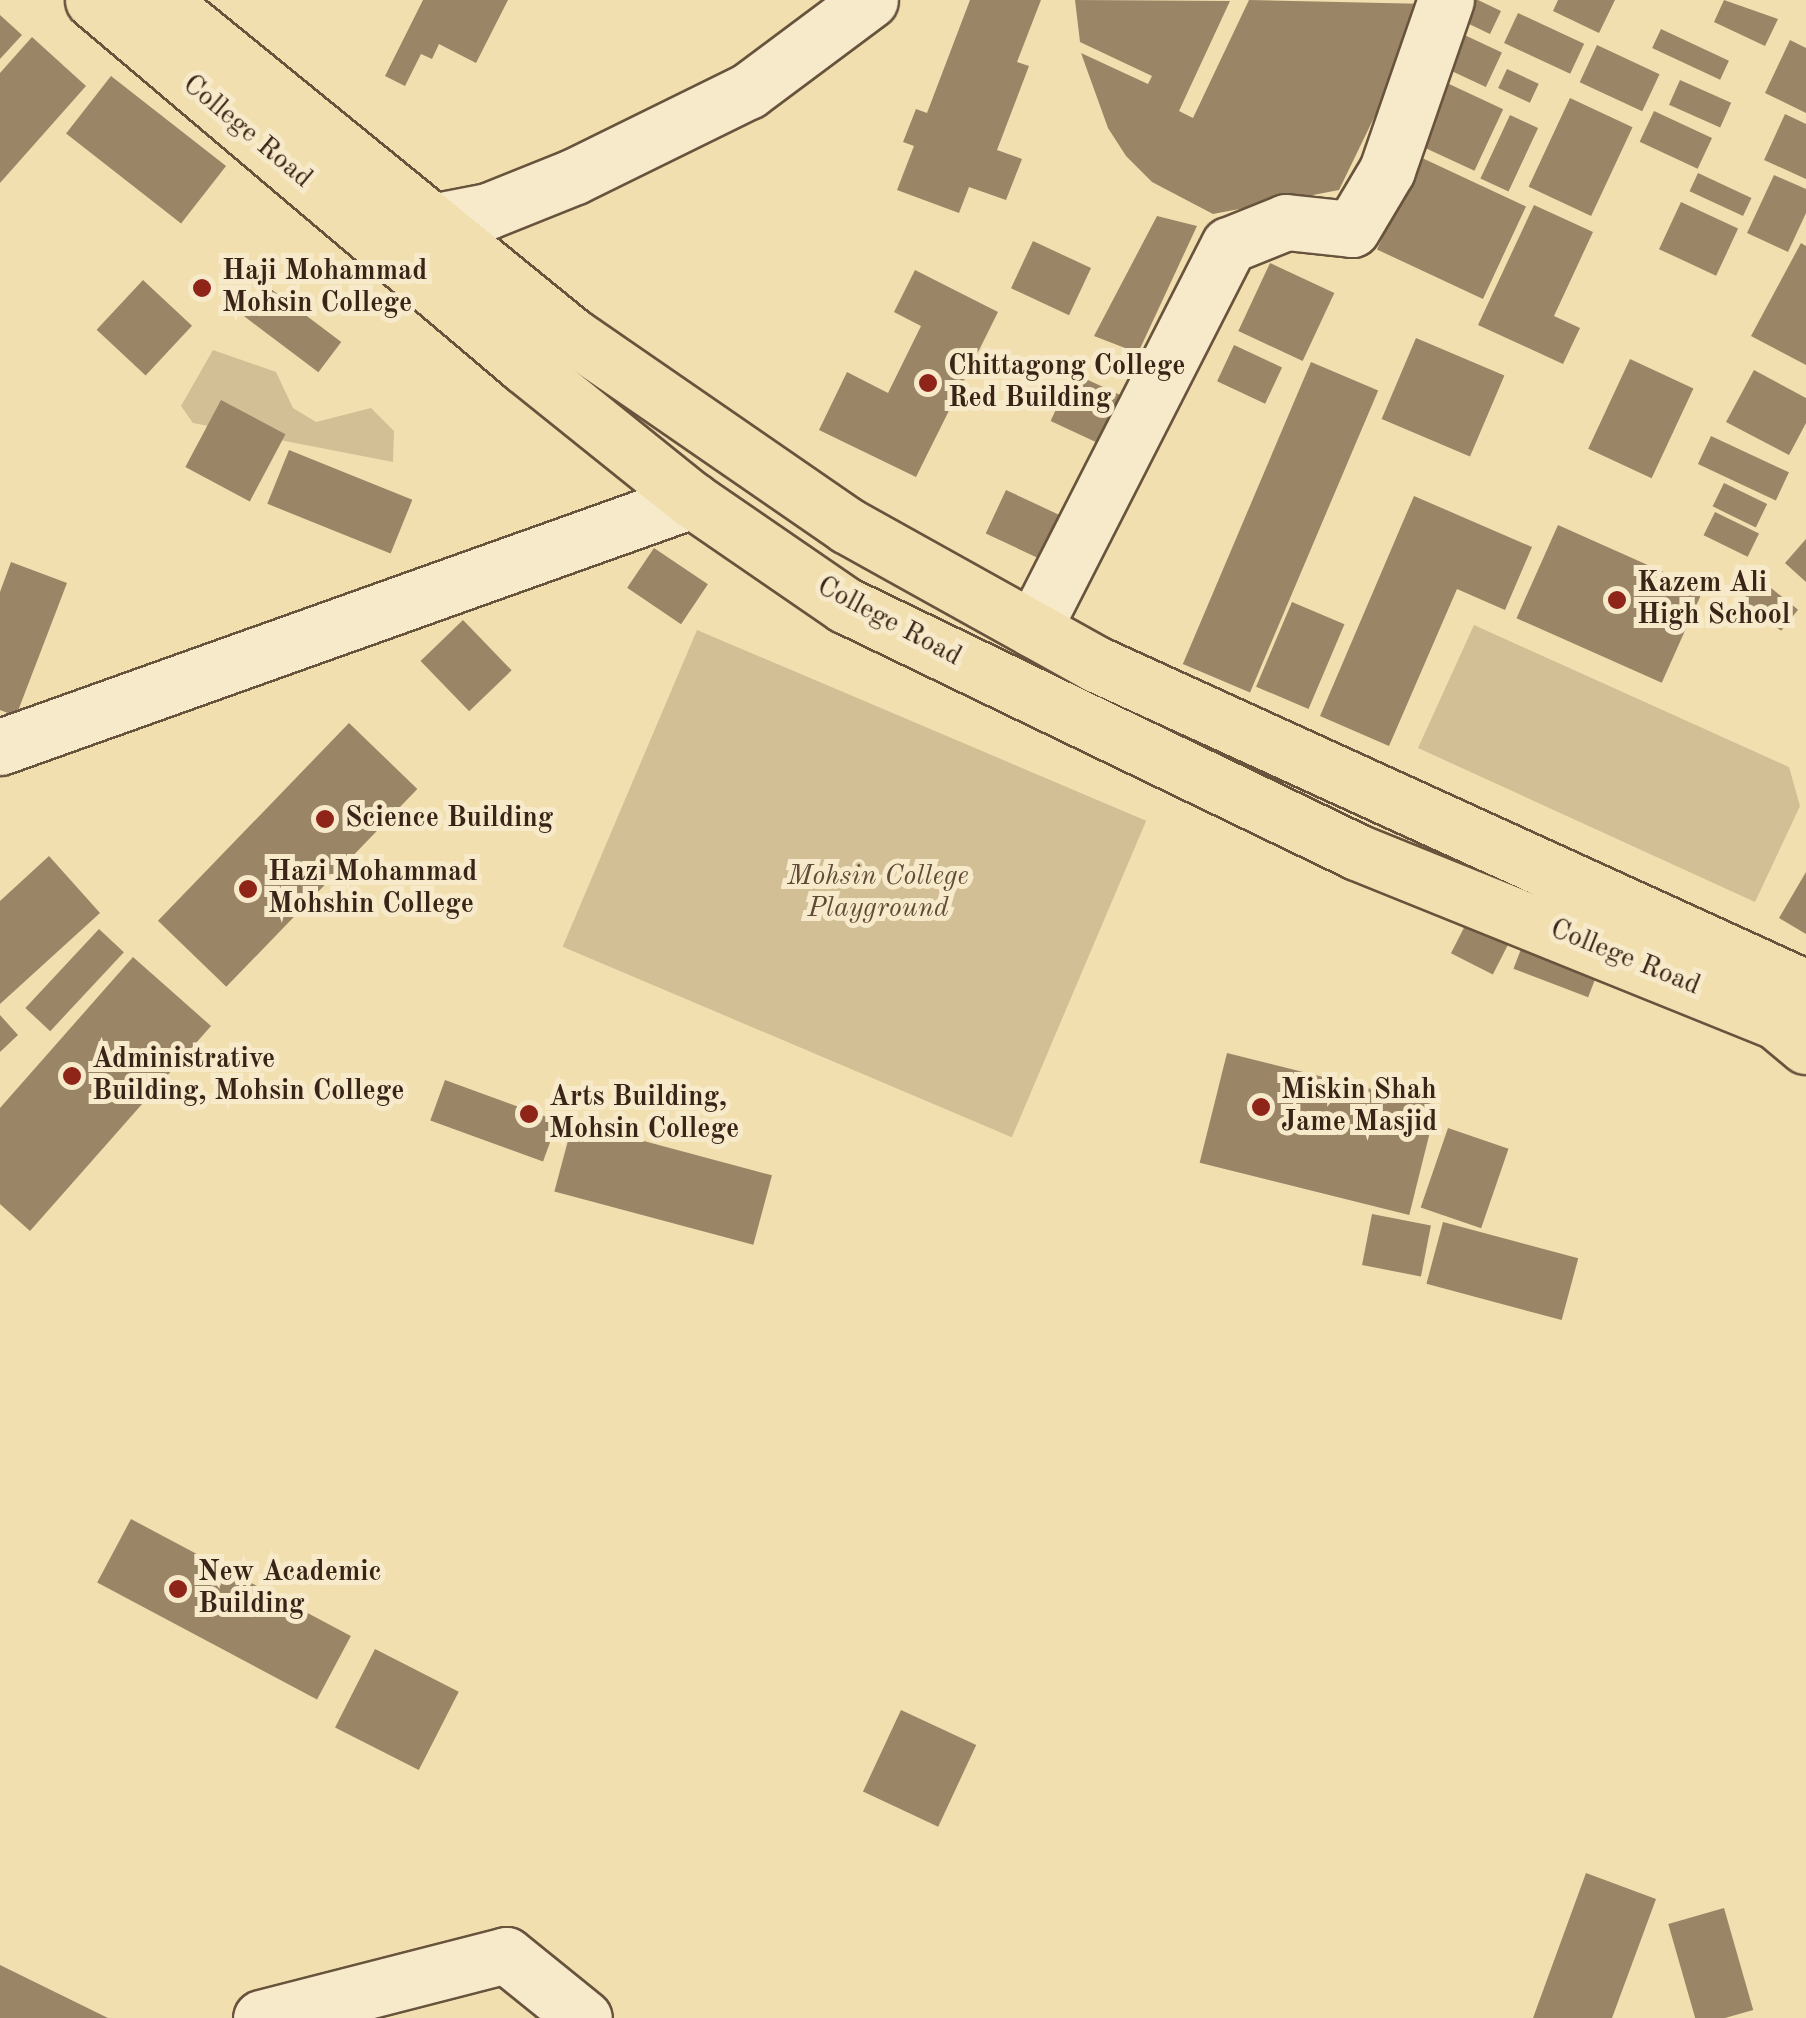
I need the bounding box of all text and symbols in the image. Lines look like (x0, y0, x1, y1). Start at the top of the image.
street label: College Road (175, 68, 319, 196)
place label: Haji Mohammad Mohsin College (222, 255, 427, 321)
marker: Haji Mohammad Mohsin College (191, 277, 213, 299)
place label: Chittagong College Red Building (948, 350, 1185, 416)
marker: Chittagong College Red Building (917, 372, 939, 394)
place label: Kazem Ali High School (1637, 567, 1790, 633)
street label: College Road (811, 570, 967, 674)
marker: Kazem Ali High School (1606, 589, 1628, 611)
place label: Science Building (345, 802, 553, 836)
marker: Science Building (314, 808, 336, 830)
place label: Hazi Mohammad Mohshin College (268, 856, 477, 922)
park label: Mohsin College Playground (787, 860, 969, 926)
marker: Hazi Mohammad Mohshin College (237, 878, 259, 900)
street label: College Road (1545, 913, 1705, 1003)
place label: Administrative Building, Mohsin College (92, 1043, 405, 1109)
marker: Administrative Building, Mohsin College (61, 1065, 83, 1087)
place label: Miskin Shah Jame Masjid (1281, 1074, 1437, 1140)
place label: Arts Building, Mohsin College (549, 1081, 739, 1147)
marker: Miskin Shah Jame Masjid (1250, 1096, 1272, 1118)
marker: Arts Building, Mohsin College (518, 1103, 540, 1125)
place label: New Academic Building (198, 1556, 382, 1622)
marker: New Academic Building (167, 1578, 189, 1600)

